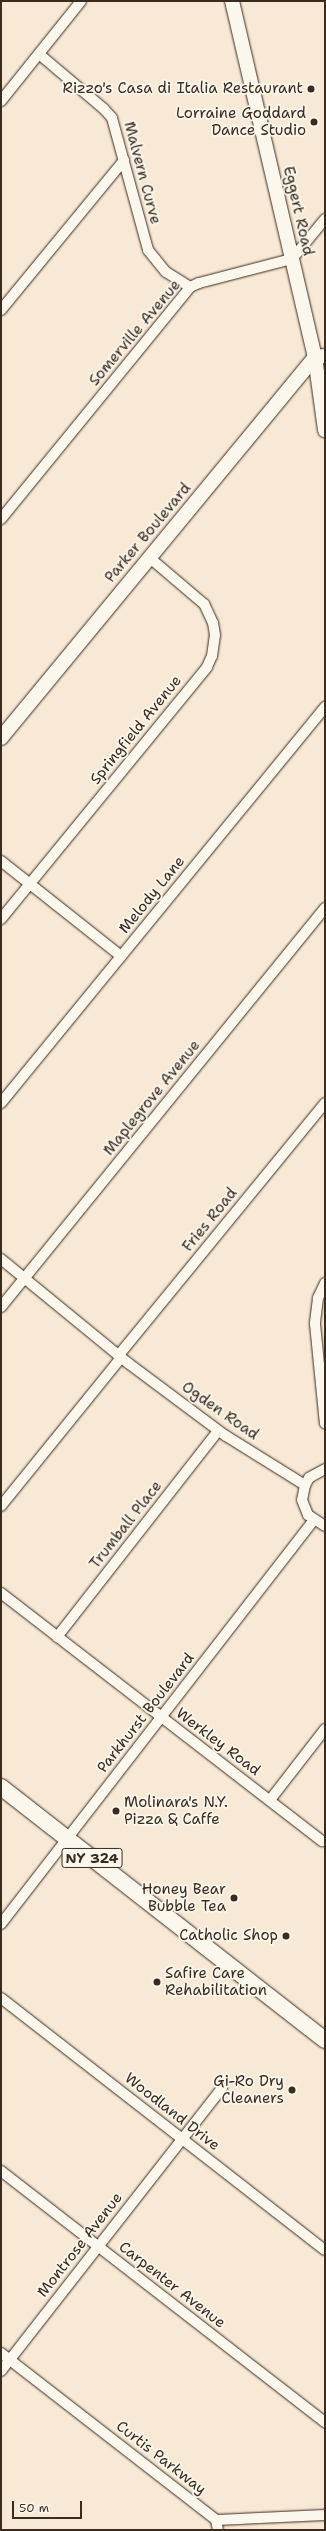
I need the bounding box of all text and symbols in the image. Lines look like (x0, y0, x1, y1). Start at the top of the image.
place label: Rizzo's Casa di Italia Restaurant (63, 80, 303, 98)
marker: Rizzo's Casa di Italia Restaurant (306, 84, 316, 94)
place label: Lorraine Goddard Dance Studio (176, 104, 306, 139)
marker: Lorraine Goddard Dance Studio (309, 117, 319, 127)
street label: Malvern Curve (120, 120, 164, 226)
street label: Eggert Road (279, 165, 317, 257)
street label: Somerville Avenue (85, 276, 185, 390)
street label: Parker Boulevard (101, 480, 195, 586)
street label: Springfield Avenue (87, 672, 185, 788)
street label: Melody Lane (115, 853, 189, 937)
street label: Maplegrove Avenue (100, 1037, 204, 1159)
street label: Fries Road (179, 1185, 241, 1255)
street label: Ogden Road (178, 1378, 262, 1444)
street label: Trumball Place (86, 1477, 166, 1573)
street label: Parkhurst Boulevard (94, 1650, 198, 1776)
street label: Werkley Road (172, 1704, 264, 1780)
place label: Molinara's N.Y. Pizza & Caffe (124, 1793, 228, 1828)
marker: Molinara's N.Y. Pizza & Caffe (111, 1806, 121, 1816)
road number: NY 324 (61, 1846, 123, 1870)
place label: Honey Bear Bubble Tea (142, 1880, 226, 1915)
marker: Honey Bear Bubble Tea (229, 1893, 239, 1903)
place label: Catholic Shop (179, 1927, 278, 1945)
marker: Catholic Shop (281, 1931, 291, 1941)
place label: Safire Care Rehabilitation (165, 1964, 267, 1999)
marker: Safire Care Rehabilitation (152, 1977, 162, 1987)
street label: Woodland Drive (121, 2069, 223, 2155)
place label: Gi-Ro Dry Cleaners (213, 2072, 284, 2107)
marker: Gi-Ro Dry Cleaners (287, 2085, 297, 2095)
street label: Montrose Avenue (34, 2189, 126, 2301)
street label: Carpenter Avenue (115, 2238, 229, 2332)
street label: Curtis Parkway (112, 2417, 210, 2499)
scale bar (14, 2493, 84, 2519)
text: 50 m (19, 2500, 49, 2516)

